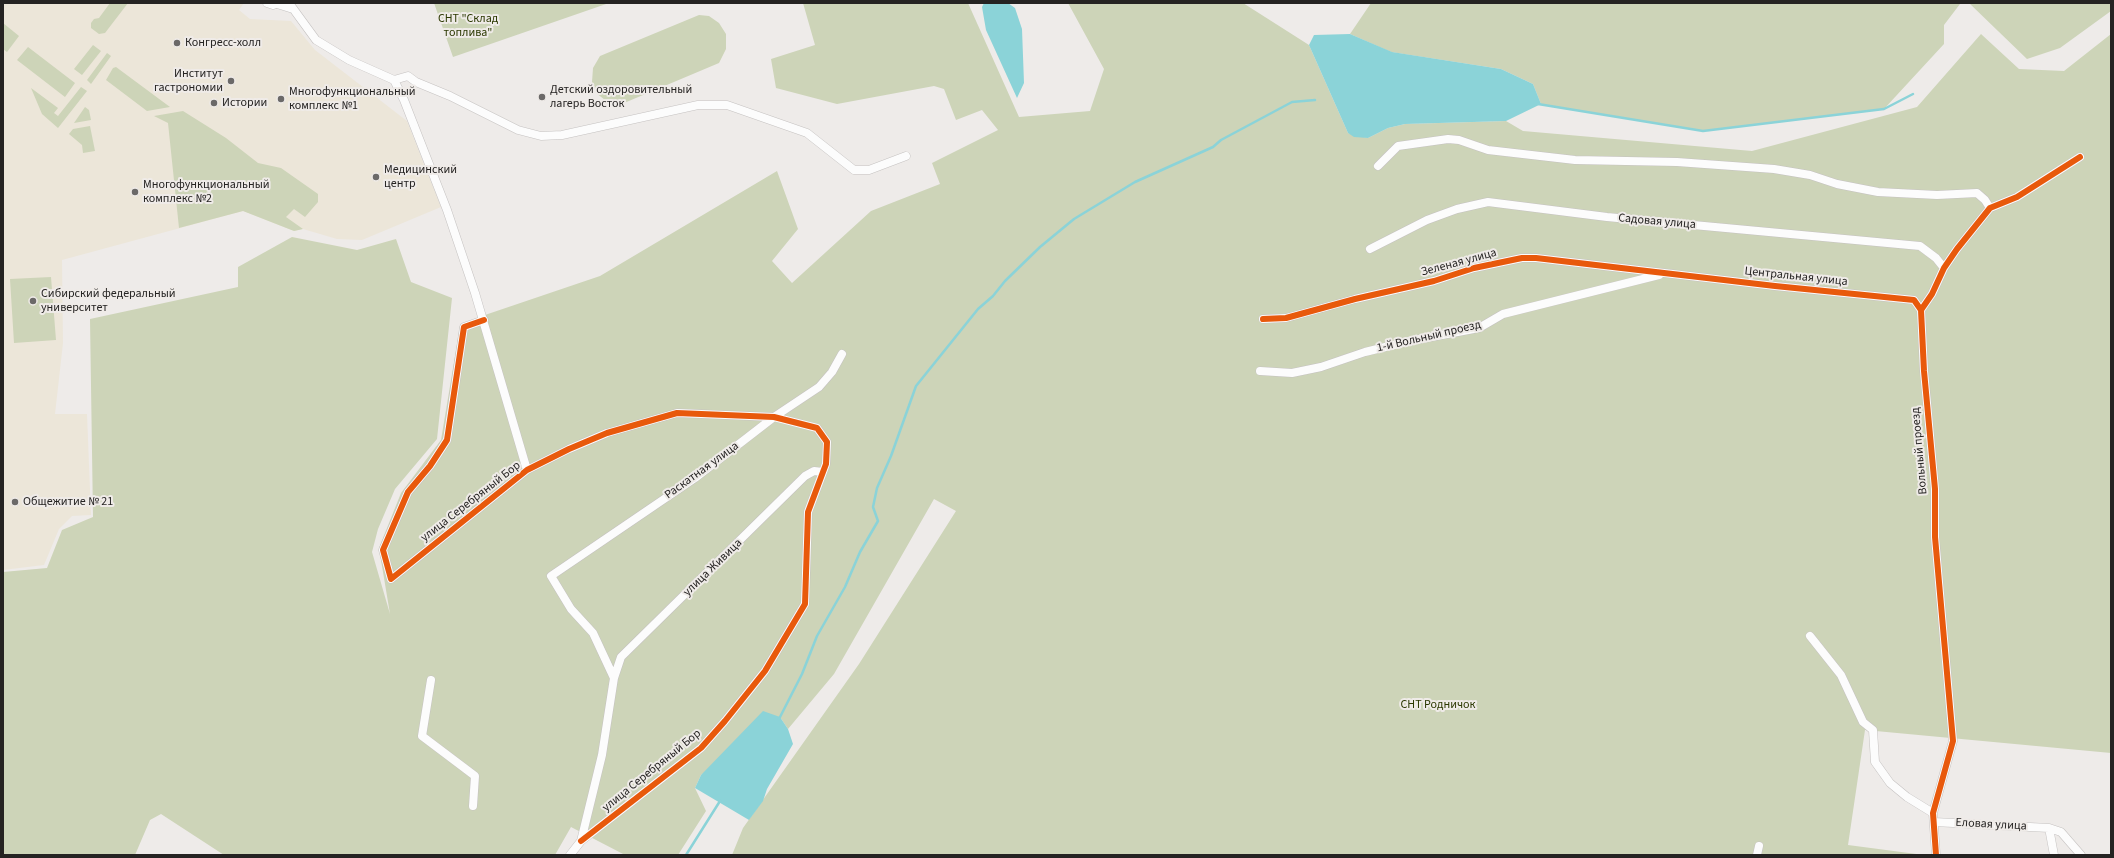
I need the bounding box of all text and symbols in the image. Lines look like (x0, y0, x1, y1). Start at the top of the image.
park label: СНТ "Склад топлива" (438, 12, 498, 40)
place label: Конгресс-холл (185, 36, 261, 50)
marker: Конгресс-холл (172, 38, 182, 48)
place label: Институт гастрономии (154, 67, 223, 95)
marker: Институт гастрономии (226, 76, 236, 86)
place label: Детский оздоровительный лагерь Восток (550, 83, 692, 111)
place label: Многофункциональный комплекс №1 (289, 85, 416, 113)
marker: Детский оздоровительный лагерь Восток (537, 92, 547, 102)
marker: Многофункциональный комплекс №1 (276, 94, 286, 104)
place label: Истории (222, 96, 267, 110)
marker: Истории (209, 98, 219, 108)
place label: Медицинский центр (384, 163, 457, 191)
marker: Медицинский центр (371, 172, 381, 182)
place label: Многофункциональный комплекс №2 (143, 178, 270, 206)
marker: Многофункциональный комплекс №2 (130, 187, 140, 197)
street label: Садовая улица (1618, 211, 1696, 233)
street label: Зеленая улица (1420, 246, 1498, 280)
street label: Центральная улица (1744, 264, 1848, 290)
place label: Сибирский федеральный университет (41, 287, 175, 315)
marker: Сибирский федеральный университет (28, 296, 38, 306)
street label: 1-й Вольный проезд (1376, 318, 1482, 356)
street label: Вольный проезд (1909, 407, 1931, 495)
street label: Раскатная улица (662, 439, 742, 503)
street label: улица Серебряный Бор (418, 459, 524, 545)
place label: Общежитие № 21 (23, 495, 113, 509)
marker: Общежитие № 21 (10, 497, 20, 507)
street label: улица Живица (681, 536, 745, 600)
park label: СНТ Родничок (1400, 698, 1476, 712)
street label: улица Серебряный Бор (600, 727, 704, 815)
street label: Еловая улица (1955, 816, 2027, 834)

